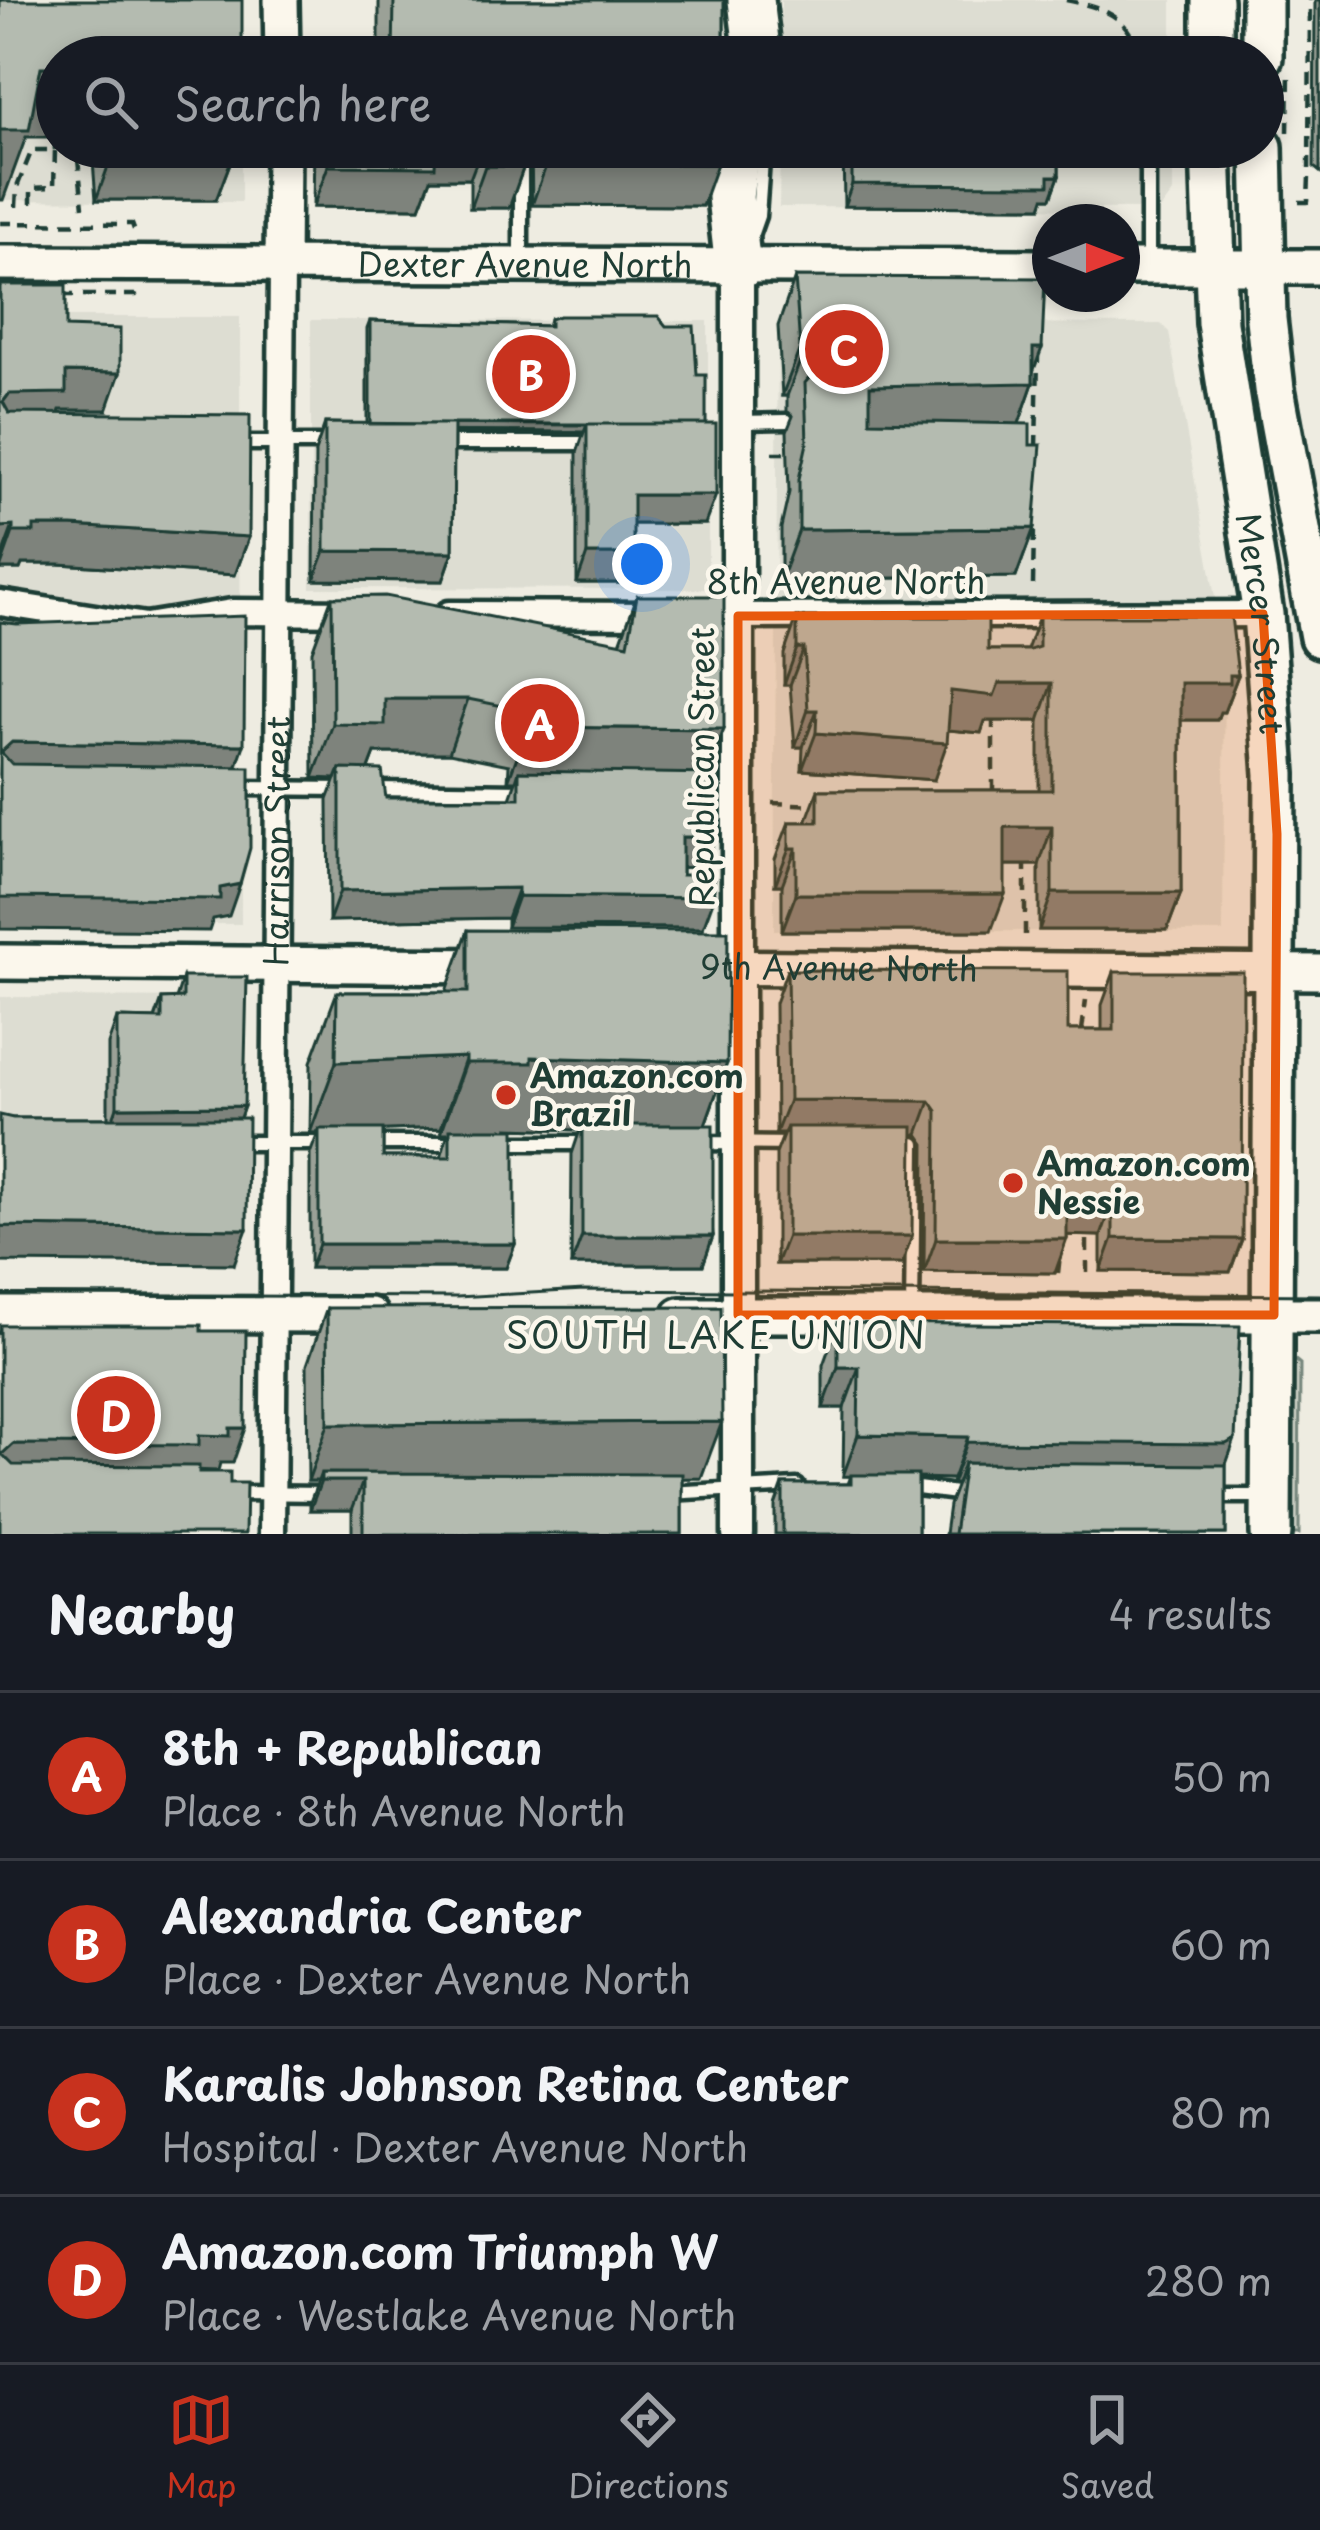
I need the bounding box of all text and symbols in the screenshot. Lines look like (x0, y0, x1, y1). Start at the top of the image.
search box (36, 36, 1284, 168)
text: Search here (174, 68, 431, 136)
icon: search (78, 69, 144, 135)
north arrow (1032, 204, 1140, 312)
street label: Dexter Avenue North (357, 237, 693, 289)
pin: C (805, 304, 883, 394)
pin: B (492, 329, 570, 419)
street label: Mercer Street (1224, 509, 1299, 736)
your location (612, 534, 672, 594)
street label: 8th Avenue North (707, 555, 985, 605)
street label: Republican Street (675, 627, 725, 907)
pin: A (501, 678, 579, 768)
street label: Harrison Street (249, 716, 301, 966)
street label: 9th Avenue North (700, 940, 978, 992)
place label: Amazon.com Brazil (530, 1049, 744, 1137)
marker: Amazon.com Brazil (493, 1082, 519, 1108)
place label: Amazon.com Nessie (1037, 1137, 1251, 1225)
marker: Amazon.com Nessie (1000, 1170, 1026, 1196)
district label: SOUTH LAKE UNION (506, 1307, 928, 1361)
pin: D (77, 1370, 155, 1460)
text: Nearby (48, 1574, 235, 1651)
text: 4 results (1109, 1583, 1272, 1642)
text: 8th + Republican (162, 1712, 542, 1780)
text: A (72, 1746, 102, 1805)
text: 50 m (1171, 1746, 1272, 1805)
text: Place · 8th Avenue North (162, 1780, 626, 1839)
text: Alexandria Center (162, 1880, 581, 1948)
text: B (74, 1914, 100, 1973)
text: 60 m (1170, 1914, 1272, 1973)
text: Place · Dexter Avenue North (162, 1948, 691, 2007)
text: Karalis Johnson Retina Center (162, 2048, 849, 2116)
text: C (72, 2082, 102, 2141)
text: 80 m (1170, 2082, 1272, 2141)
text: Hospital · Dexter Avenue North (162, 2116, 748, 2175)
text: Amazon.com Triumph W (162, 2216, 718, 2284)
text: D (71, 2250, 103, 2309)
text: 280 m (1145, 2250, 1272, 2309)
text: Place · Westlake Avenue North (162, 2284, 737, 2343)
tab: Map (166, 2387, 236, 2509)
tab: Directions (568, 2387, 729, 2509)
tab: Saved (1060, 2387, 1154, 2509)

